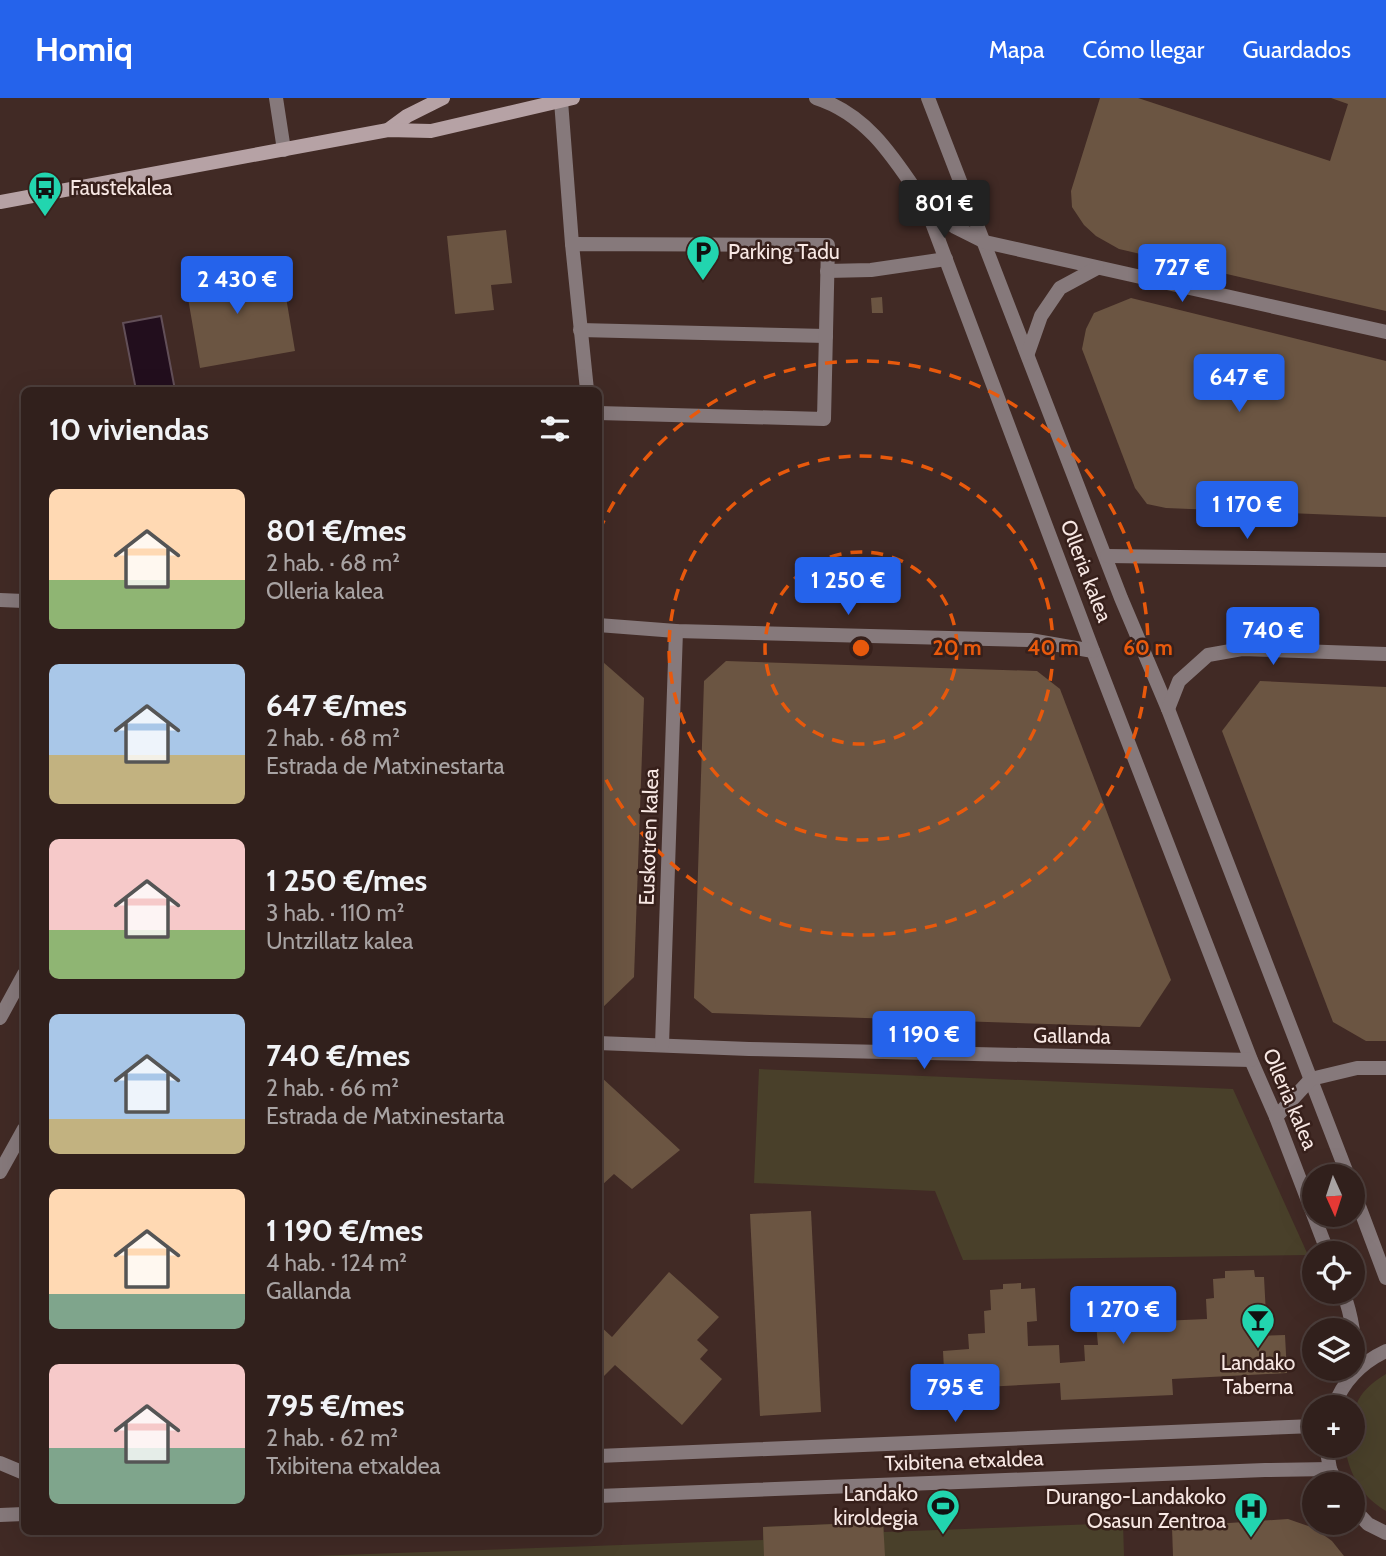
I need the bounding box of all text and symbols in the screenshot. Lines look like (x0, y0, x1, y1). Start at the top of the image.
text: Homiq (35, 29, 133, 69)
text: Mapa (989, 35, 1045, 64)
text: Cómo llegar (1083, 35, 1204, 64)
text: Guardados (1242, 35, 1351, 64)
bus stop icon: Faustekalea (26, 169, 64, 218)
place label: Faustekalea (70, 175, 172, 200)
pin: 801 € (895, 180, 993, 240)
text: 801 € (915, 189, 973, 217)
parking icon: Parking Tadu (684, 233, 722, 282)
place label: Parking Tadu (728, 239, 840, 264)
pin: 727 € (1133, 244, 1231, 304)
text: 727 € (1154, 253, 1210, 281)
pin: 2 430 € (172, 256, 302, 316)
text: 2 430 € (197, 265, 277, 293)
pin: 647 € (1190, 354, 1288, 414)
text: 647 € (1210, 363, 1268, 391)
icon: filters (536, 410, 574, 448)
text: 10 viviendas (49, 411, 209, 448)
pin: 1 170 € (1182, 482, 1312, 541)
text: 1 170 € (1212, 490, 1282, 518)
text: 801 €/mes (266, 512, 407, 549)
street label: Olleria kalea (1056, 516, 1117, 626)
icon: home (105, 517, 189, 601)
text: 2 hab. · 68 m² (266, 549, 400, 577)
pin: 1 250 € (783, 558, 913, 617)
text: 1 250 € (811, 566, 885, 594)
text: Olleria kalea (266, 577, 384, 605)
pin: 740 € (1224, 608, 1322, 667)
text: 740 € (1242, 616, 1304, 644)
text: 20 m (933, 635, 981, 660)
text: 40 m (1028, 635, 1078, 660)
text: 60 m (1123, 635, 1173, 660)
centre of rings (849, 636, 873, 660)
text: 647 €/mes (266, 687, 407, 724)
icon: home (105, 692, 189, 776)
text: 2 hab. · 68 m² (266, 724, 400, 752)
text: Estrada de Matxinestarta (266, 752, 505, 780)
street label: Euskotren kalea (634, 768, 663, 906)
text: 1 250 €/mes (266, 862, 427, 899)
icon: home (105, 867, 189, 951)
text: 3 hab. · 110 m² (266, 899, 404, 927)
text: Untzillatz kalea (266, 927, 413, 955)
pin: 1 190 € (859, 1012, 989, 1071)
text: 1 190 € (888, 1020, 960, 1048)
street label: Gallanda (1033, 1022, 1111, 1049)
text: 740 €/mes (266, 1037, 410, 1074)
icon: home (105, 1042, 189, 1126)
street label: Olleria kalea (1258, 1044, 1323, 1153)
text: 2 hab. · 66 m² (266, 1074, 399, 1102)
text: Estrada de Matxinestarta (266, 1102, 505, 1130)
north arrow (1302, 1164, 1365, 1227)
map controls (1302, 1164, 1365, 1535)
text: 1 190 €/mes (266, 1212, 423, 1249)
icon: home (105, 1217, 189, 1301)
button: locate (1302, 1241, 1365, 1304)
text: 4 hab. · 124 m² (266, 1249, 407, 1277)
text: Gallanda (266, 1277, 351, 1305)
pin: 1 270 € (1058, 1286, 1188, 1346)
text: 1 270 € (1086, 1295, 1160, 1323)
bar icon: Landako Taberna (1239, 1301, 1277, 1350)
button: layers (1302, 1318, 1365, 1381)
place label: Landako Taberna (1221, 1350, 1295, 1399)
pin: 795 € (906, 1364, 1004, 1424)
text: 795 € (927, 1373, 983, 1401)
text: 795 €/mes (266, 1387, 404, 1424)
icon: home (105, 1392, 189, 1476)
button: + (1302, 1395, 1365, 1458)
text: 2 hab. · 62 m² (266, 1424, 398, 1452)
street label: Txibitena etxaldea (884, 1445, 1044, 1476)
text: Txibitena etxaldea (266, 1452, 440, 1480)
button: − (1302, 1472, 1365, 1535)
place label: Landako kiroldegia (834, 1481, 918, 1530)
place label: Durango-Landakoko Osasun Zentroa (1046, 1484, 1226, 1533)
sports icon: Landako kiroldegia (924, 1487, 962, 1536)
hospital icon: Durango-Landakoko Osasun Zentroa (1232, 1490, 1270, 1539)

